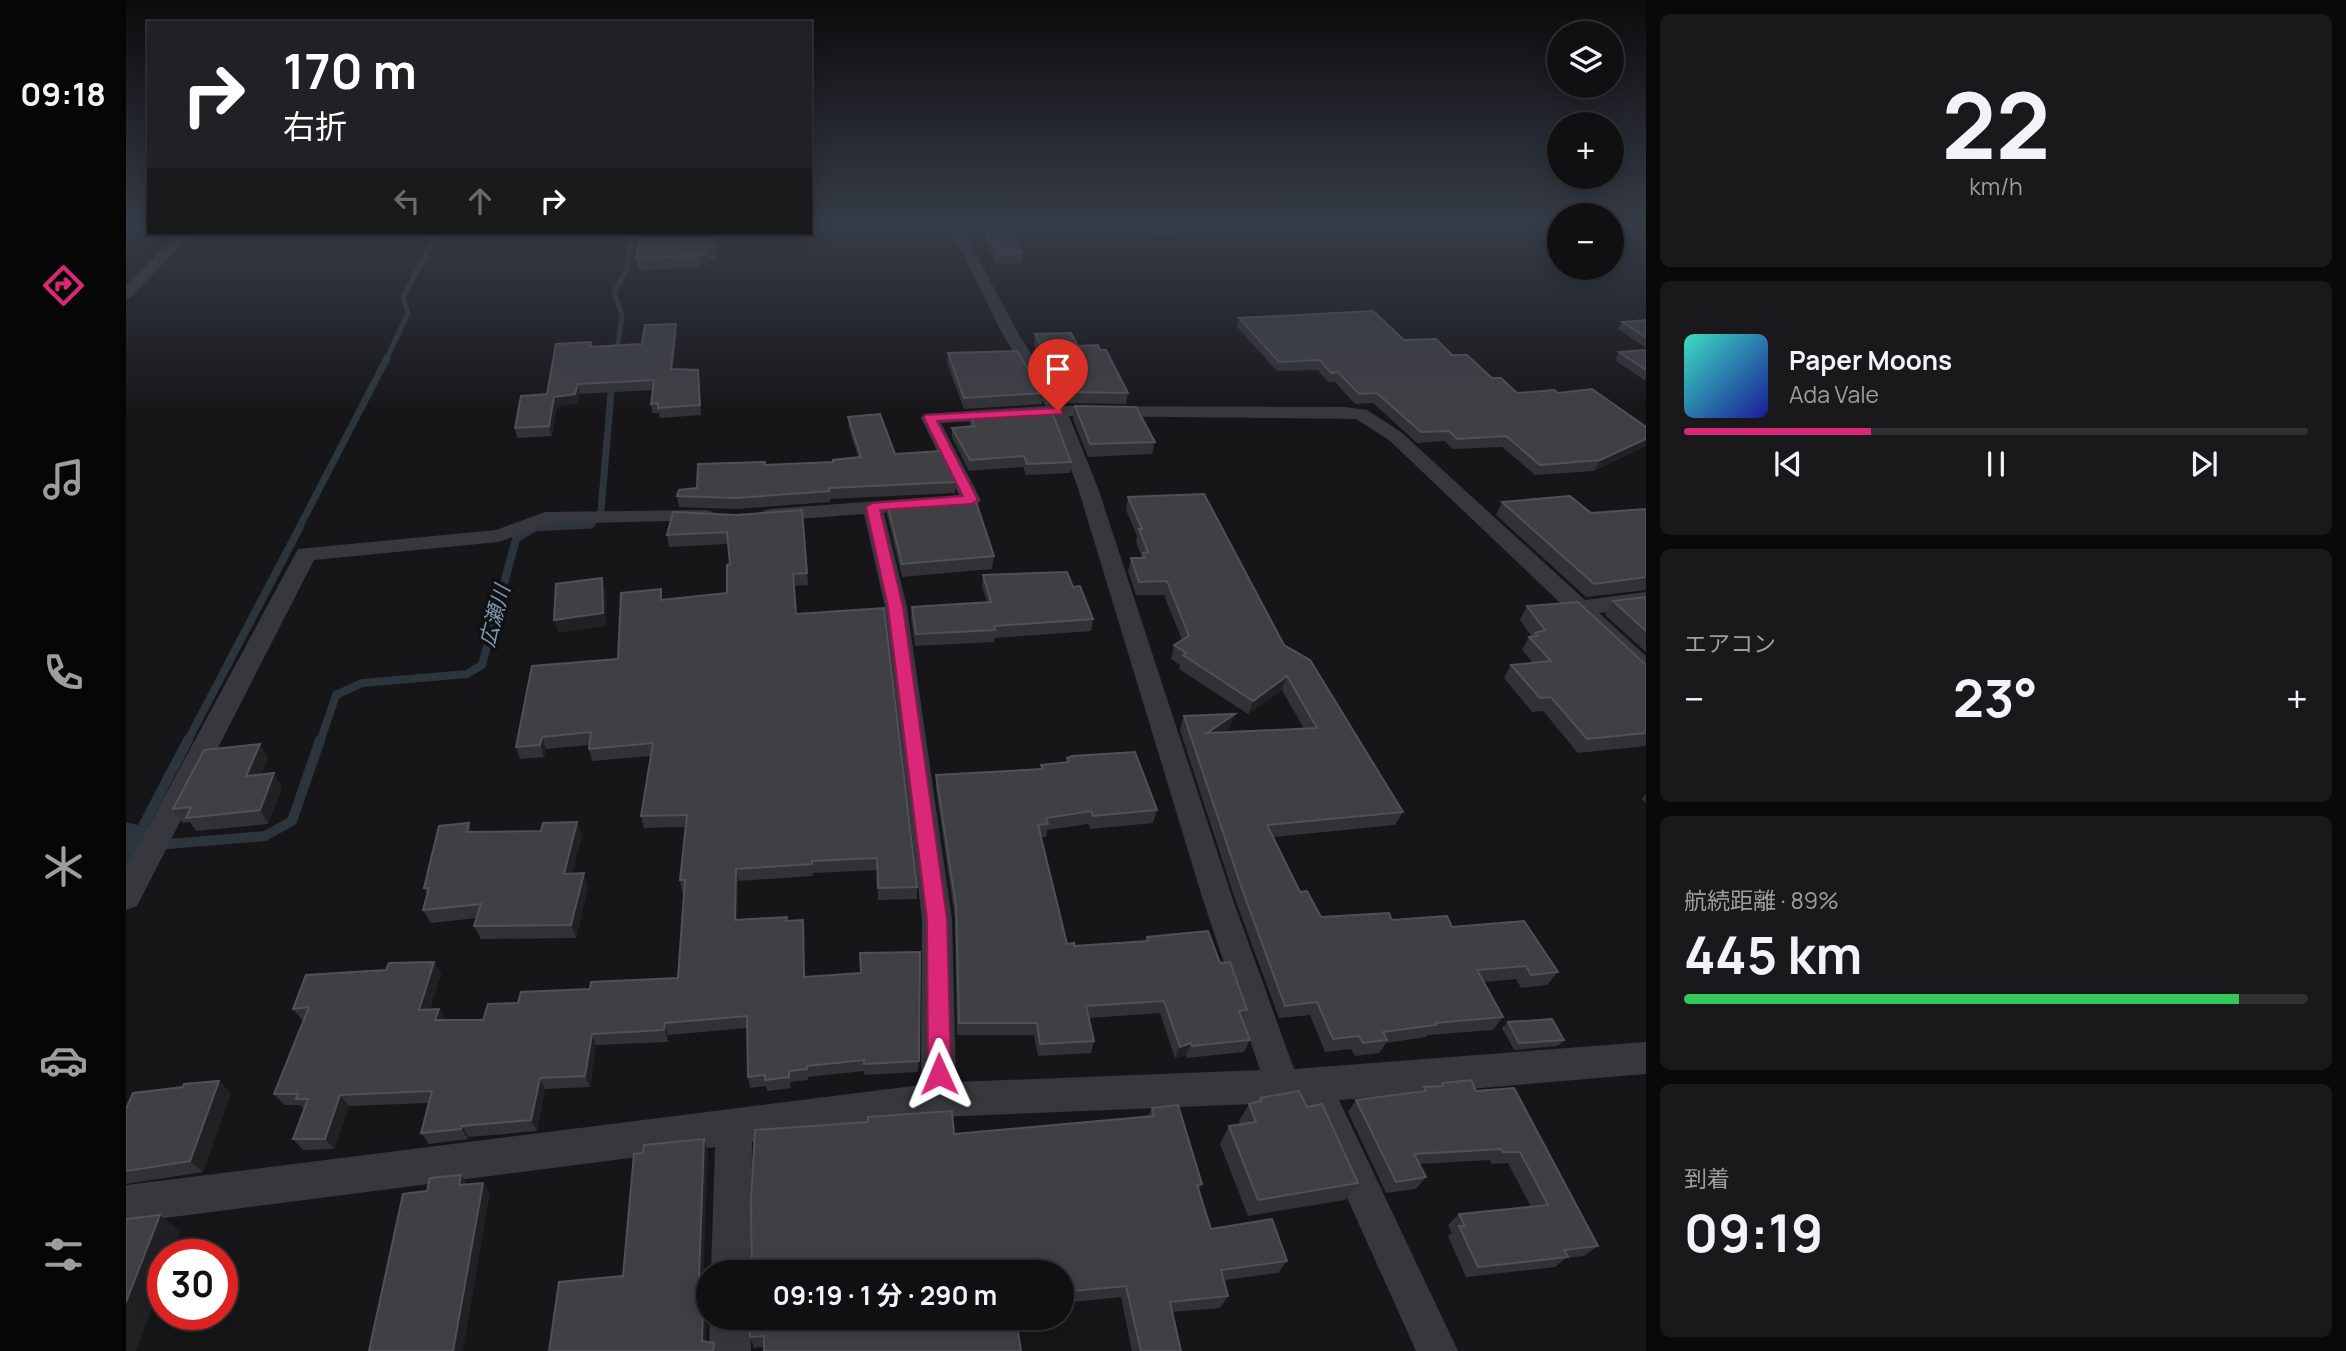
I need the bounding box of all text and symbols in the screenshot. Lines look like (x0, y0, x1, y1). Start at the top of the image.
map controls (1547, 21, 1624, 280)
button: layers (1547, 21, 1624, 98)
text: 170 m (283, 37, 417, 104)
icon: right (168, 49, 259, 140)
text: 22 (1942, 62, 2050, 186)
text: 09:18 (20, 72, 106, 116)
text: 右折 (283, 104, 347, 148)
button: + (1547, 112, 1624, 189)
text: km/h (1969, 170, 2023, 202)
icon: left (388, 182, 426, 220)
icon: ahead (461, 182, 499, 220)
icon: right (534, 182, 572, 220)
button: − (1547, 203, 1624, 280)
icon: directions (39, 261, 88, 310)
pin (1028, 339, 1088, 411)
text: Paper Moons (1789, 342, 1952, 378)
icon: arrive (1039, 350, 1077, 388)
text: Ada Vale (1789, 378, 1879, 410)
icon: previous (1769, 445, 1807, 483)
icon: pause (1977, 445, 2015, 483)
icon: next (2185, 445, 2223, 483)
icon: music (39, 455, 88, 504)
water label: 広瀬川 (472, 580, 516, 650)
text: エアコン (1684, 627, 1776, 659)
icon: phone (39, 648, 88, 697)
text: 23° (1953, 662, 2038, 733)
text: − (1684, 672, 1705, 724)
text: + (2286, 672, 2308, 724)
icon: climate (39, 842, 88, 891)
text: 航続距離 · 89% (1684, 884, 1839, 916)
text: 445 km (1684, 919, 1862, 990)
icon: car (39, 1036, 88, 1085)
position arrow (902, 1037, 976, 1111)
text: 到着 (1684, 1162, 1730, 1194)
text: 09:19 (1684, 1197, 1823, 1268)
icon: filters (39, 1230, 88, 1279)
speed limit sign: 30 (147, 1239, 238, 1330)
text: 09:19 · 1 分 · 290 m (773, 1277, 997, 1313)

